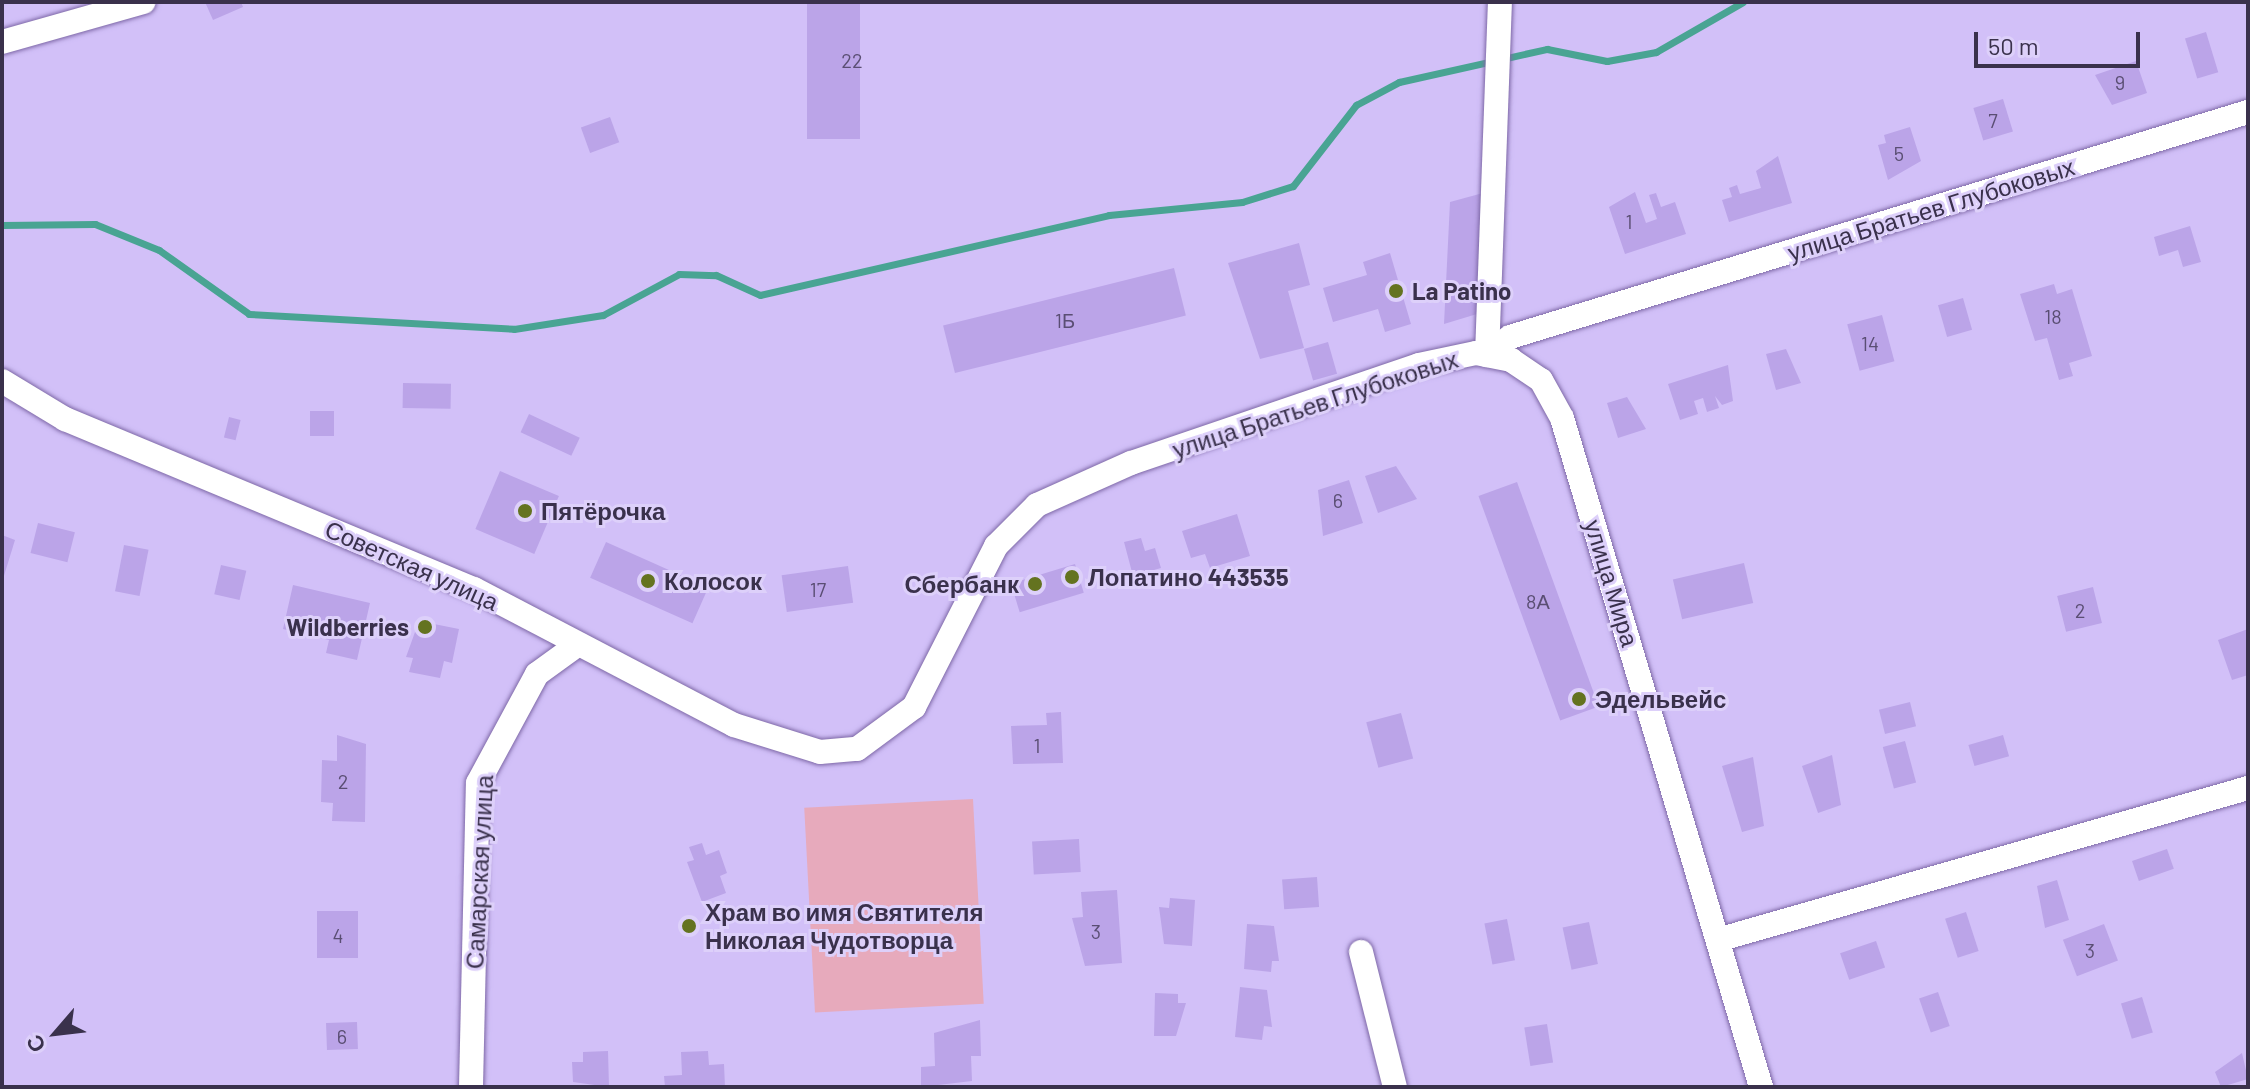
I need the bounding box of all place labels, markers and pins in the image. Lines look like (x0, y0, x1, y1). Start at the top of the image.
place label: La Patino (1412, 277, 1511, 305)
marker: La Patino (1387, 282, 1405, 300)
place label: Пятёрочка (541, 497, 665, 525)
marker: Пятёрочка (516, 502, 534, 520)
place label: Лопатино 443535 (1088, 563, 1289, 591)
place label: Колосок (664, 567, 762, 595)
marker: Лопатино 443535 (1063, 568, 1081, 586)
place label: Сбербанк (904, 570, 1019, 598)
marker: Колосок (639, 572, 657, 590)
marker: Сбербанк (1026, 575, 1044, 593)
place label: Wildberries (286, 613, 409, 641)
marker: Wildberries (416, 618, 434, 636)
place label: Эдельвейс (1595, 685, 1726, 713)
marker: Эдельвейс (1570, 690, 1588, 708)
place label: Храм во имя Святителя Николая Чудотворца (705, 898, 983, 954)
marker: Храм во имя Святителя Николая Чудотворца (680, 917, 698, 935)

